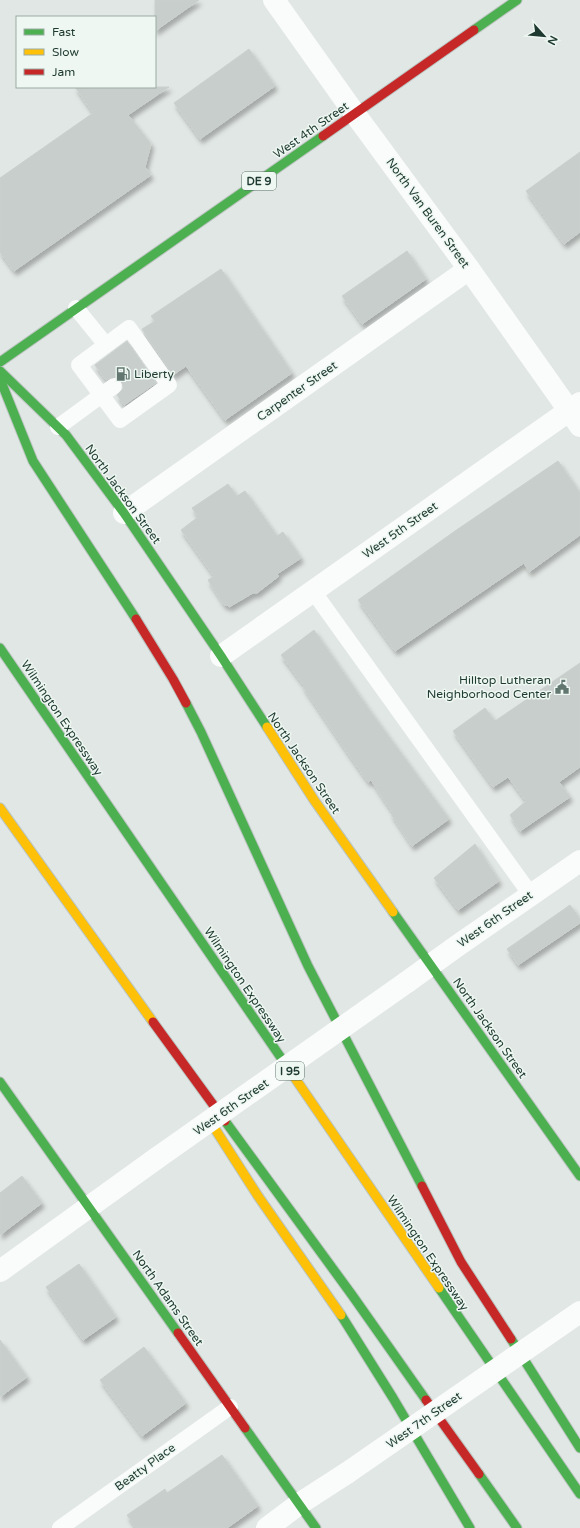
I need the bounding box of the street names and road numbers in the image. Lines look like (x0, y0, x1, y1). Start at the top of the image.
street label: West 4th Street (271, 99, 352, 161)
street label: North Van Buren Street (383, 155, 473, 271)
road number: DE 9 (242, 172, 276, 190)
street label: Carpenter Street (254, 358, 340, 424)
street label: North Jackson Street (82, 442, 164, 547)
street label: West 5th Street (360, 499, 441, 561)
street label: Wilmington Expressway (18, 658, 106, 779)
street label: North Jackson Street (265, 710, 343, 817)
street label: West 6th Street (455, 888, 536, 950)
street label: Wilmington Expressway (201, 925, 289, 1046)
street label: North Jackson Street (450, 975, 530, 1081)
road number: I 95 (276, 1062, 304, 1080)
street label: West 6th Street (191, 1076, 272, 1138)
street label: Wilmington Expressway (384, 1193, 472, 1314)
street label: North Adams Street (130, 1247, 207, 1349)
street label: West 7th Street (384, 1389, 465, 1451)
street label: Beatty Place (112, 1440, 178, 1494)

